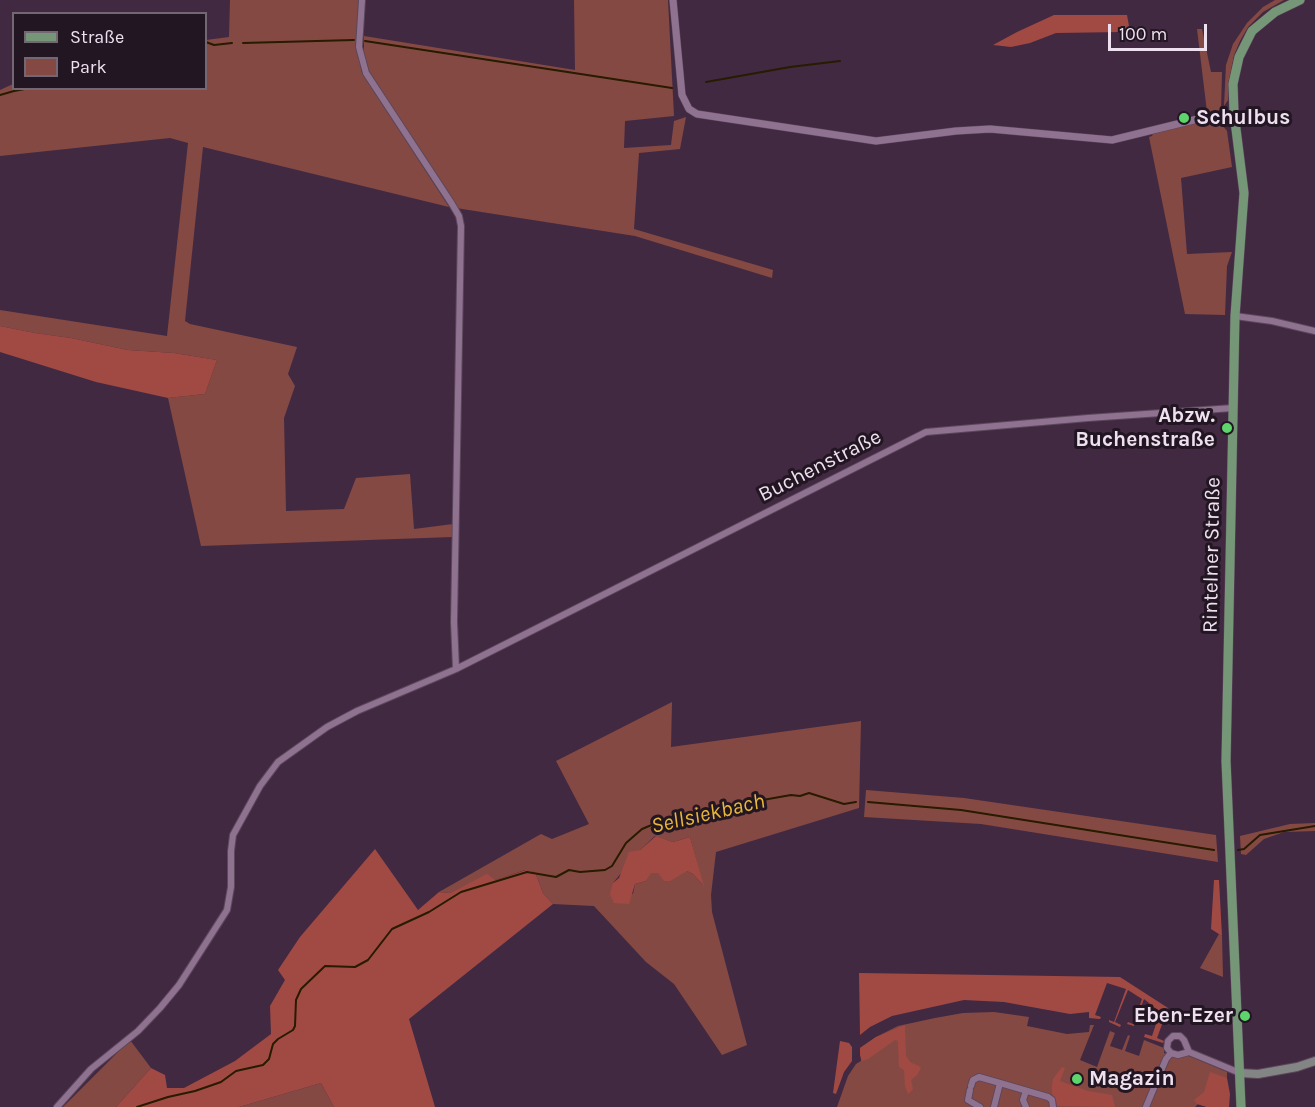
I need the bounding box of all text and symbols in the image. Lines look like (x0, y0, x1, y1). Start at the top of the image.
legend (12, 12, 207, 90)
scale bar (1111, 12, 1210, 50)
text: 100 m (1119, 23, 1167, 45)
text: Straße (70, 26, 124, 48)
text: Park (70, 56, 107, 78)
place label: Schulbus (1196, 105, 1290, 131)
marker: Schulbus (1177, 111, 1191, 125)
place label: Abzw. Buchenstraße (1075, 403, 1215, 453)
marker: Abzw. Buchenstraße (1220, 421, 1234, 435)
street label: Buchenstraße (754, 424, 886, 508)
street label: Rintelner Straße (1198, 477, 1226, 633)
water label: Sellsiekbach (649, 788, 767, 840)
place label: Eben-Ezer (1134, 1003, 1233, 1029)
marker: Eben-Ezer (1238, 1009, 1252, 1023)
place label: Magazin (1089, 1066, 1175, 1092)
marker: Magazin (1070, 1072, 1084, 1086)

